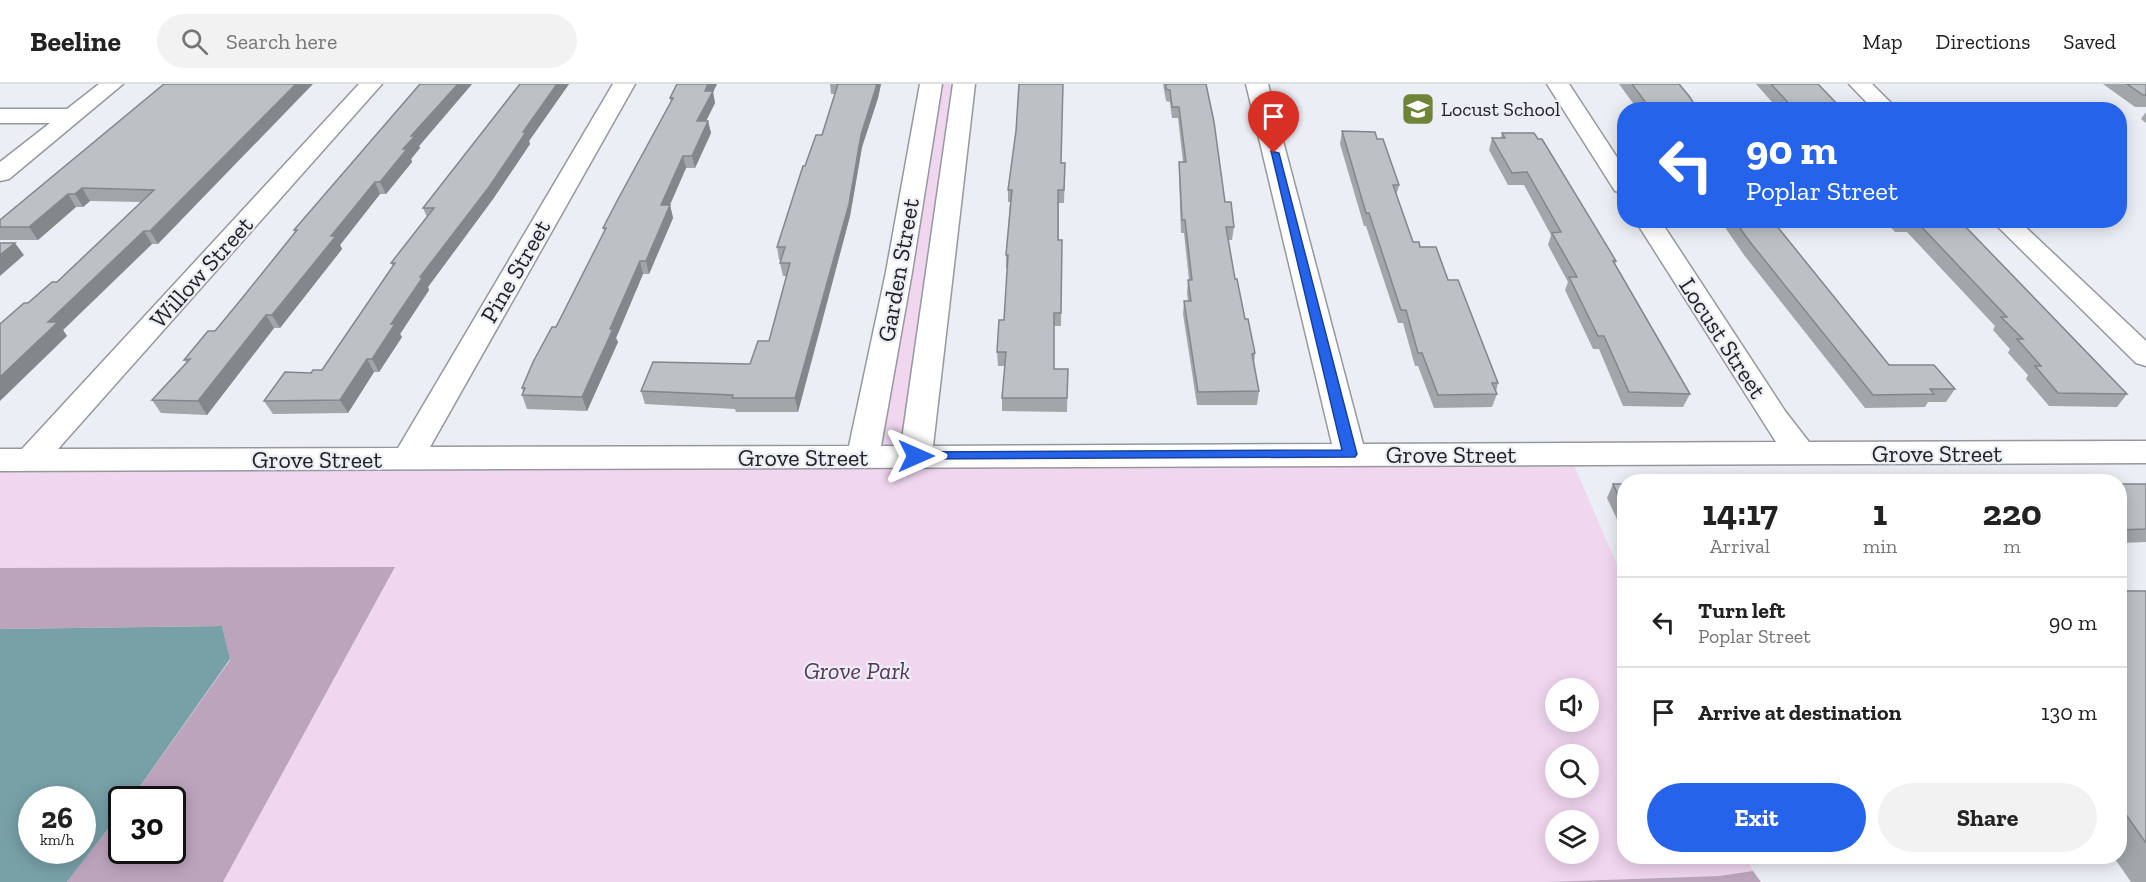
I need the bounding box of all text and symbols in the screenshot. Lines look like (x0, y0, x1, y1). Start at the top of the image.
search box (157, 14, 577, 68)
text: Beeline (30, 25, 121, 58)
icon: search (178, 25, 211, 58)
text: Search here (226, 28, 337, 55)
text: Map (1863, 29, 1903, 54)
text: Directions (1936, 29, 2030, 54)
text: Saved (2063, 29, 2116, 54)
pin (1248, 91, 1299, 153)
school or university icon: Locust School (1400, 91, 1436, 127)
place label: Locust School (1441, 97, 1560, 121)
icon: arrive (1257, 100, 1290, 133)
text: 90 m (1746, 124, 1837, 175)
icon: left (1647, 126, 1725, 204)
text: Poplar Street (1746, 175, 1898, 207)
street label: Garden Street (871, 196, 925, 344)
street label: Willow Street (143, 210, 259, 334)
street label: Pine Street (474, 214, 556, 328)
street label: Locust Street (1673, 272, 1773, 404)
position arrow (884, 424, 948, 488)
street label: Grove Street (1872, 439, 2002, 468)
street label: Grove Street (1386, 440, 1516, 469)
street label: Grove Street (738, 443, 868, 472)
street label: Grove Street (252, 445, 382, 474)
text: 14:17 (1702, 491, 1778, 534)
text: 1 (1873, 491, 1887, 534)
text: 220 (1982, 491, 2042, 534)
text: Arrival (1710, 534, 1770, 558)
text: min (1863, 534, 1897, 558)
text: m (2004, 534, 2021, 558)
text: Turn left (1698, 597, 1785, 624)
icon: left (1647, 606, 1680, 639)
text: 90 m (2049, 609, 2097, 636)
text: Poplar Street (1698, 624, 1811, 648)
park label: Grove Park (804, 656, 911, 685)
map controls (1545, 678, 1599, 864)
button: sound (1545, 678, 1599, 732)
icon: arrive (1647, 696, 1680, 729)
text: Arrive at destination (1698, 699, 1901, 726)
text: 130 m (2041, 699, 2097, 726)
button: search (1545, 744, 1599, 798)
button: Exit (1647, 783, 1866, 852)
button: Share (1878, 783, 2097, 852)
speed limit sign: 30 (108, 786, 186, 864)
text: 26 (41, 800, 73, 836)
button: layers (1545, 810, 1599, 864)
text: km/h (40, 831, 74, 849)

